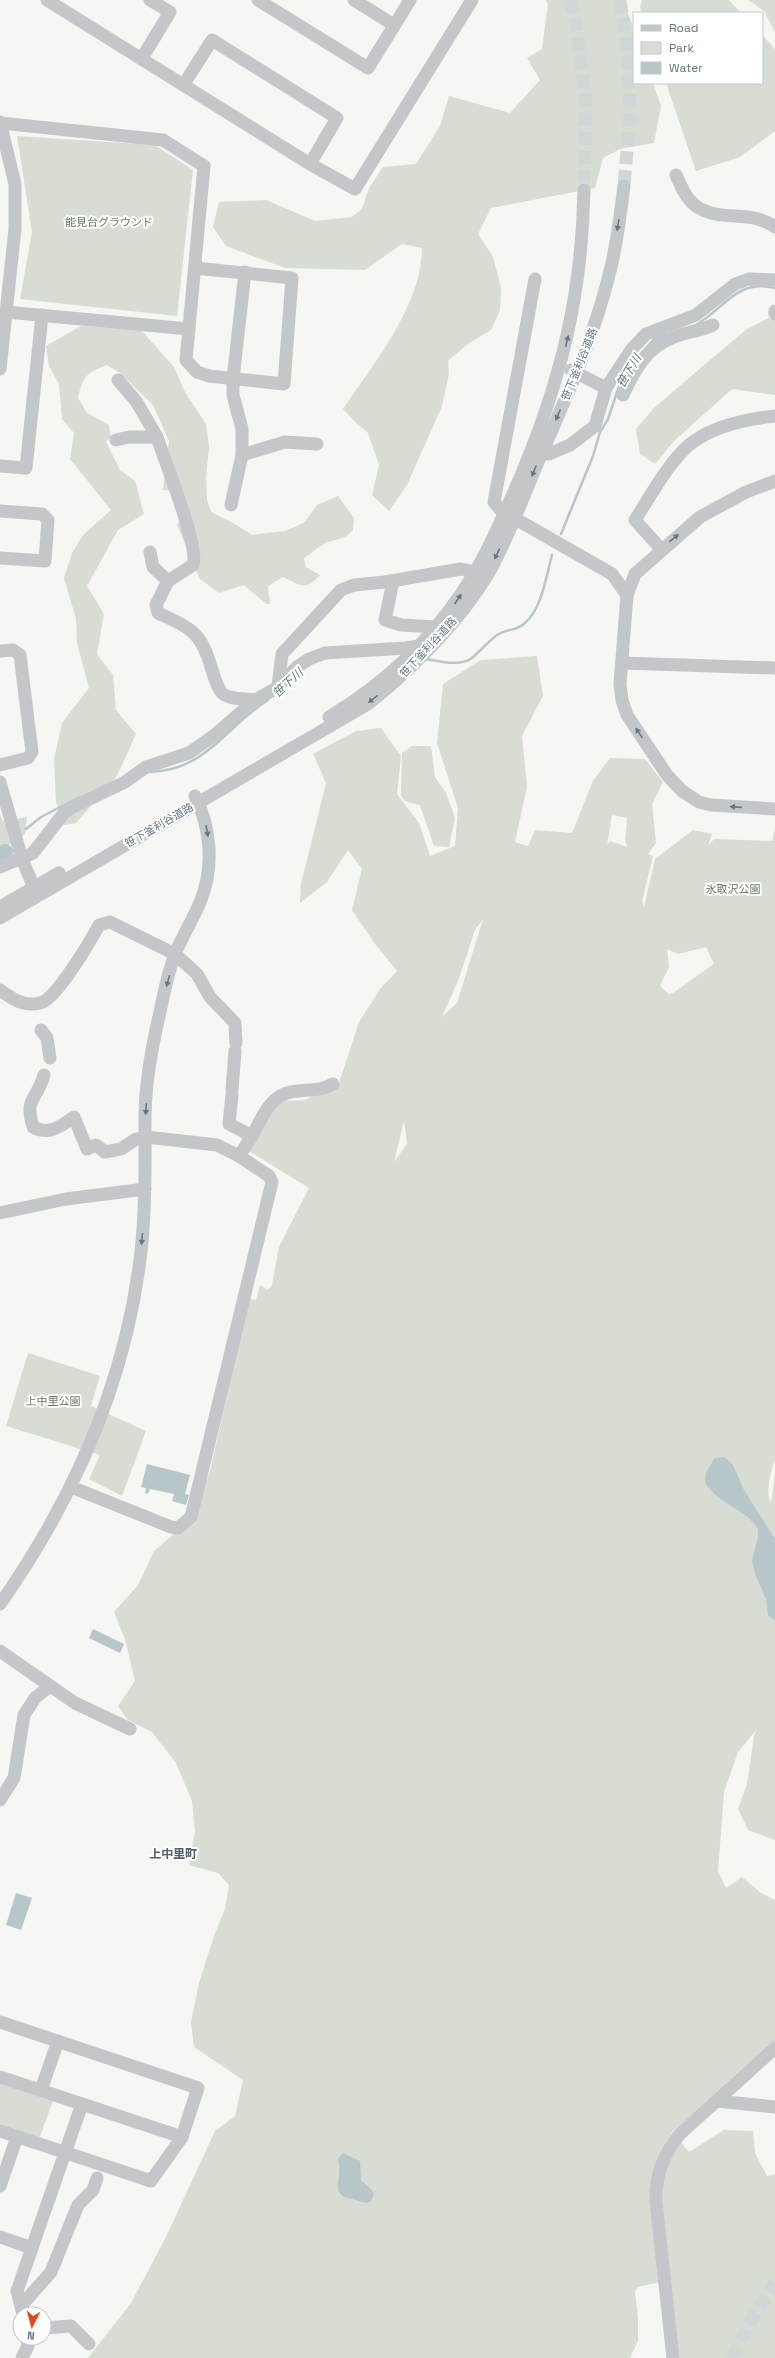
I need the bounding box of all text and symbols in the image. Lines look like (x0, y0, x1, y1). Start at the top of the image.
legend (633, 12, 763, 84)
text: Road (669, 20, 698, 36)
text: Park (669, 40, 694, 56)
text: Water (669, 60, 703, 76)
park label: 能見台グラウンド (65, 215, 153, 229)
one-way arrow (615, 219, 621, 231)
street label: 笹下釜利谷道路 (558, 326, 600, 402)
one-way arrow (564, 335, 570, 347)
water label: 笹下川 (613, 350, 646, 391)
one-way arrow (555, 409, 561, 421)
one-way arrow (531, 466, 537, 478)
one-way arrow (669, 534, 679, 543)
one-way arrow (494, 548, 500, 560)
one-way arrow (454, 593, 462, 604)
street label: 笹下釜利谷道路 (397, 614, 459, 680)
water label: 笹下川 (269, 664, 308, 701)
one-way arrow (368, 695, 379, 704)
one-way arrow (636, 727, 643, 739)
street label: 笹下釜利谷道路 (122, 800, 196, 850)
one-way arrow (730, 803, 742, 810)
one-way arrow (204, 825, 210, 837)
park label: 氷取沢公園 (706, 882, 761, 896)
one-way arrow (165, 975, 171, 987)
one-way arrow (142, 1103, 149, 1115)
one-way arrow (138, 1232, 145, 1245)
park label: 上中里公園 (26, 1394, 81, 1408)
district label: 上中里町 (149, 1846, 197, 1862)
north arrow (12, 2306, 52, 2346)
text: N (27, 2329, 35, 2343)

